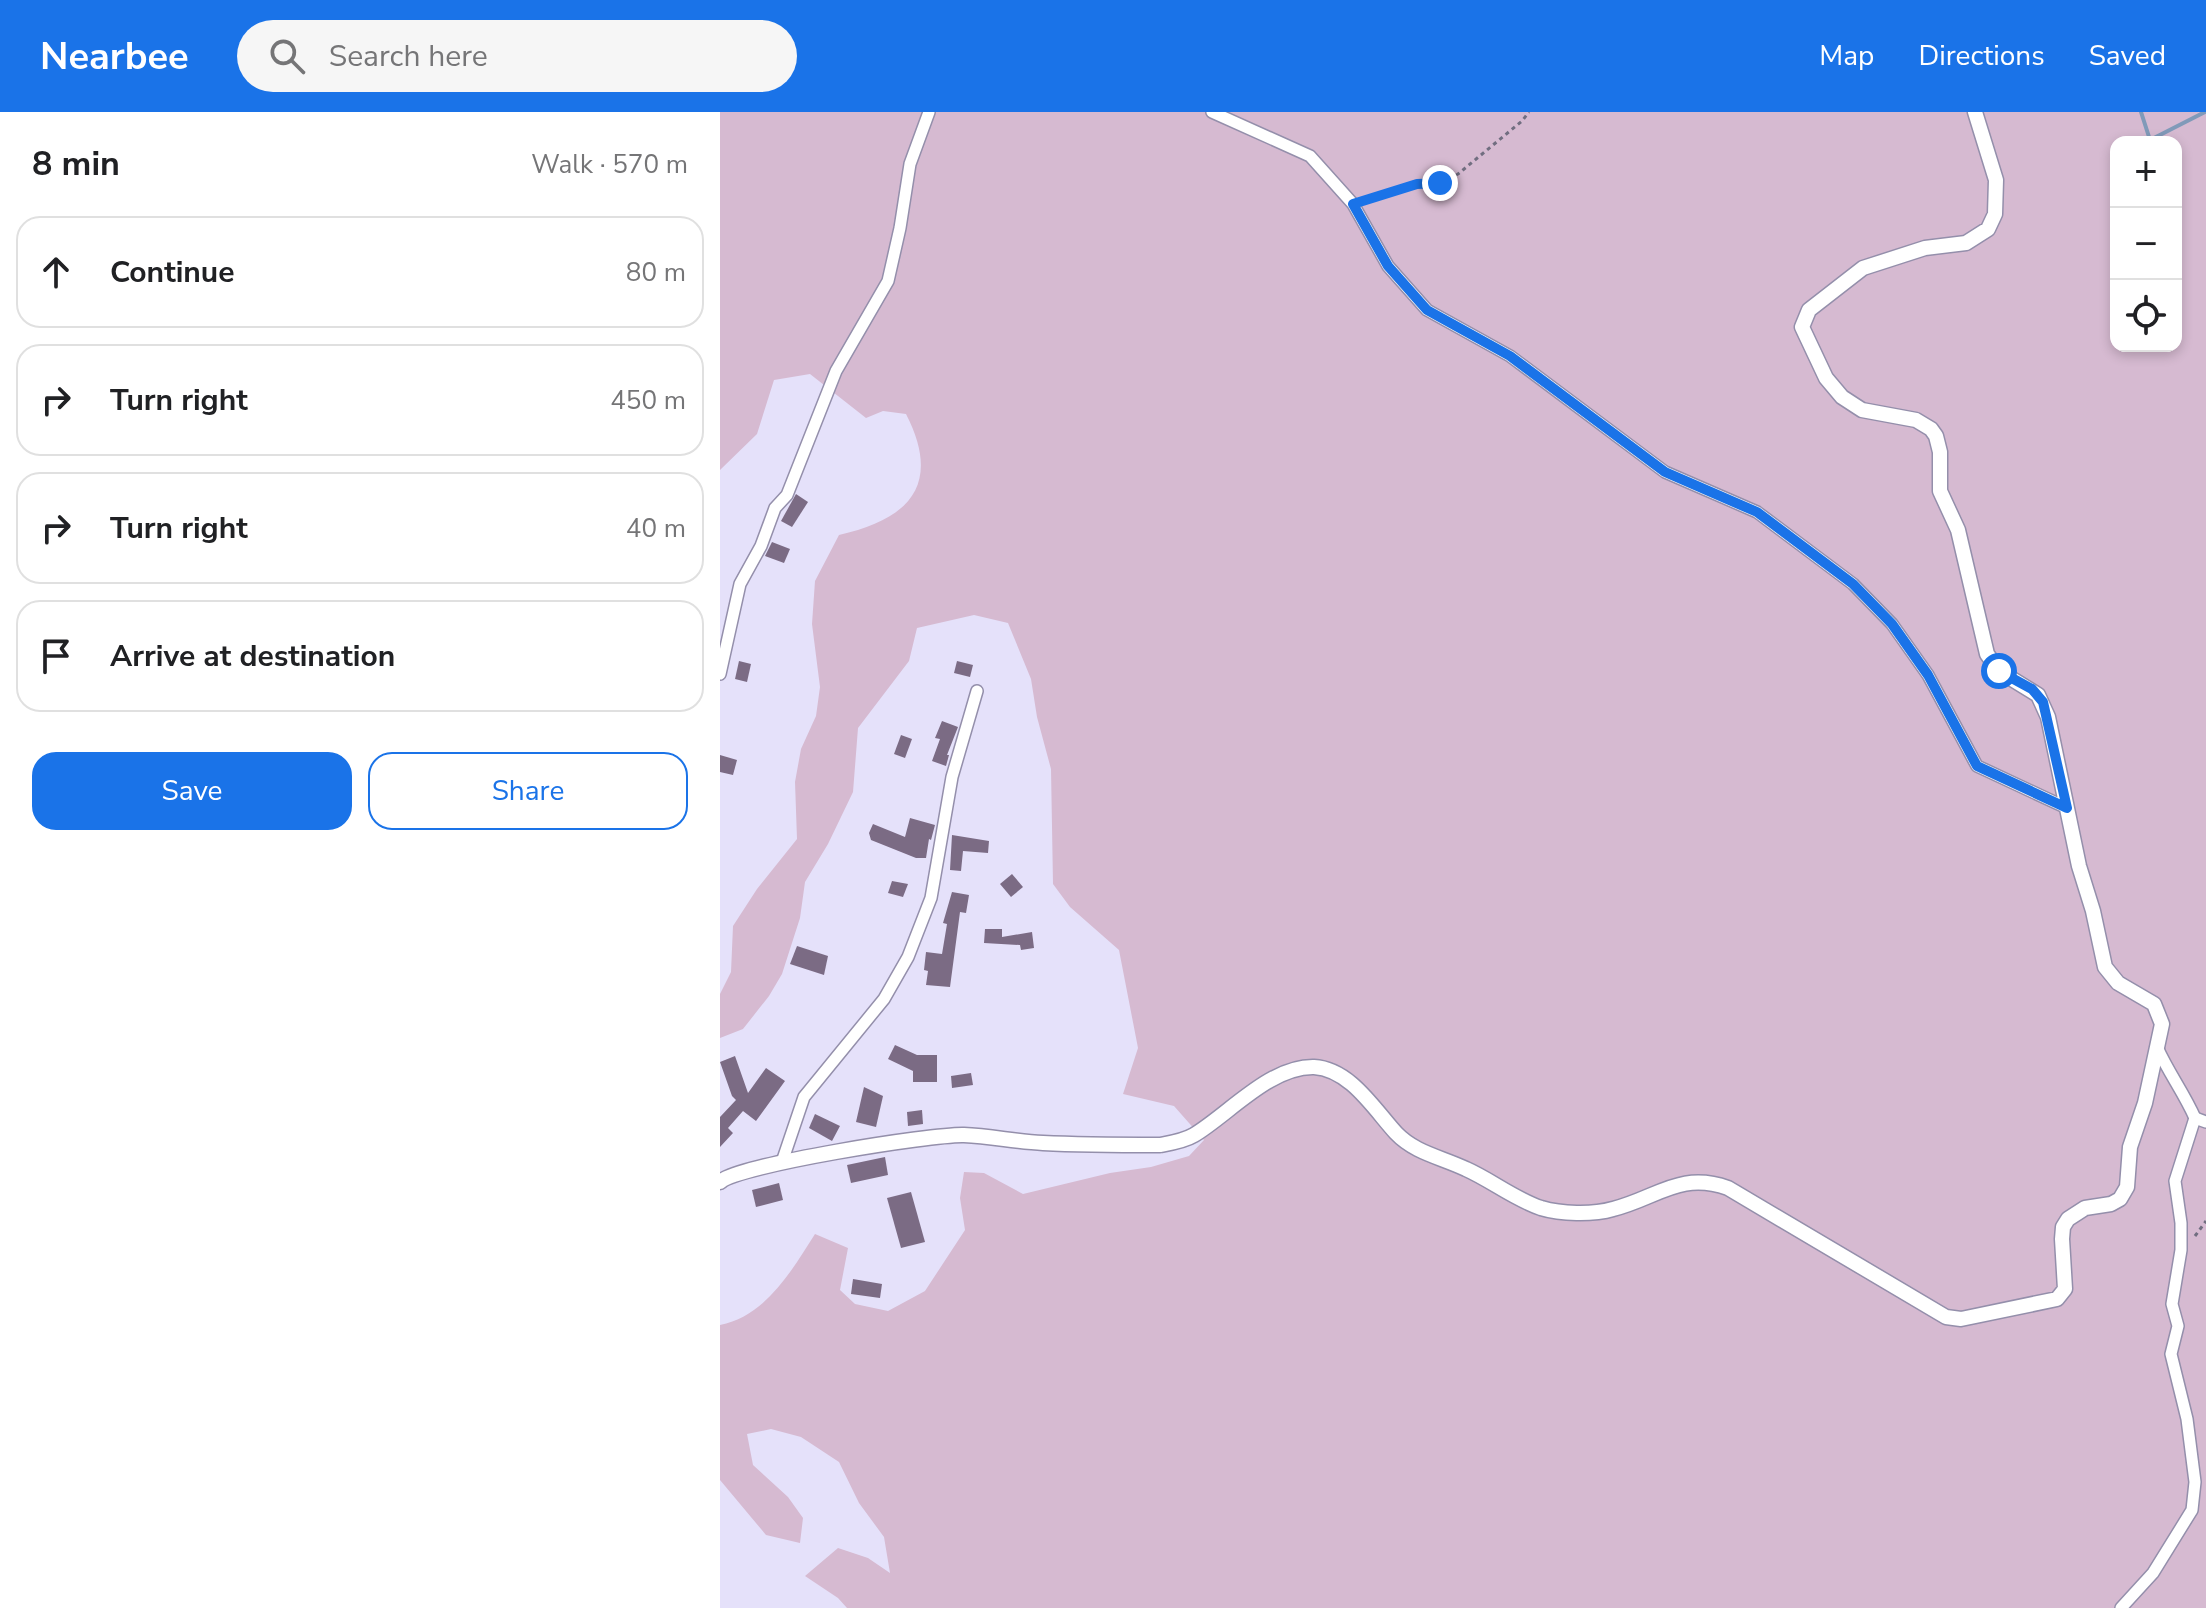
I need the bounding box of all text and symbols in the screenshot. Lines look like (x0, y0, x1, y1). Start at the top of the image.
search box (237, 20, 797, 92)
text: Nearbee (40, 31, 189, 82)
icon: search (265, 34, 309, 78)
text: Search here (329, 36, 488, 77)
text: Map (1819, 37, 1874, 75)
text: Directions (1918, 37, 2045, 75)
text: Saved (2089, 37, 2166, 75)
map controls (2110, 136, 2182, 352)
button: + (2110, 136, 2182, 208)
text: 8 min (32, 141, 120, 187)
text: Walk · 570 m (531, 147, 688, 182)
route end (1422, 165, 1458, 201)
button: − (2110, 208, 2182, 280)
icon: ahead (34, 250, 78, 294)
text: Continue (110, 252, 235, 293)
text: 80 m (626, 255, 686, 290)
button: locate (2110, 280, 2182, 352)
icon: right (34, 378, 78, 422)
text: Turn right (110, 380, 248, 421)
text: 450 m (610, 383, 686, 418)
icon: right (34, 506, 78, 550)
text: Turn right (110, 508, 248, 549)
text: 40 m (626, 511, 686, 546)
icon: arrive (34, 634, 78, 678)
text: Arrive at destination (110, 636, 395, 677)
route start (1981, 653, 2017, 689)
button: Save (32, 752, 352, 830)
button: Share (368, 752, 688, 830)

